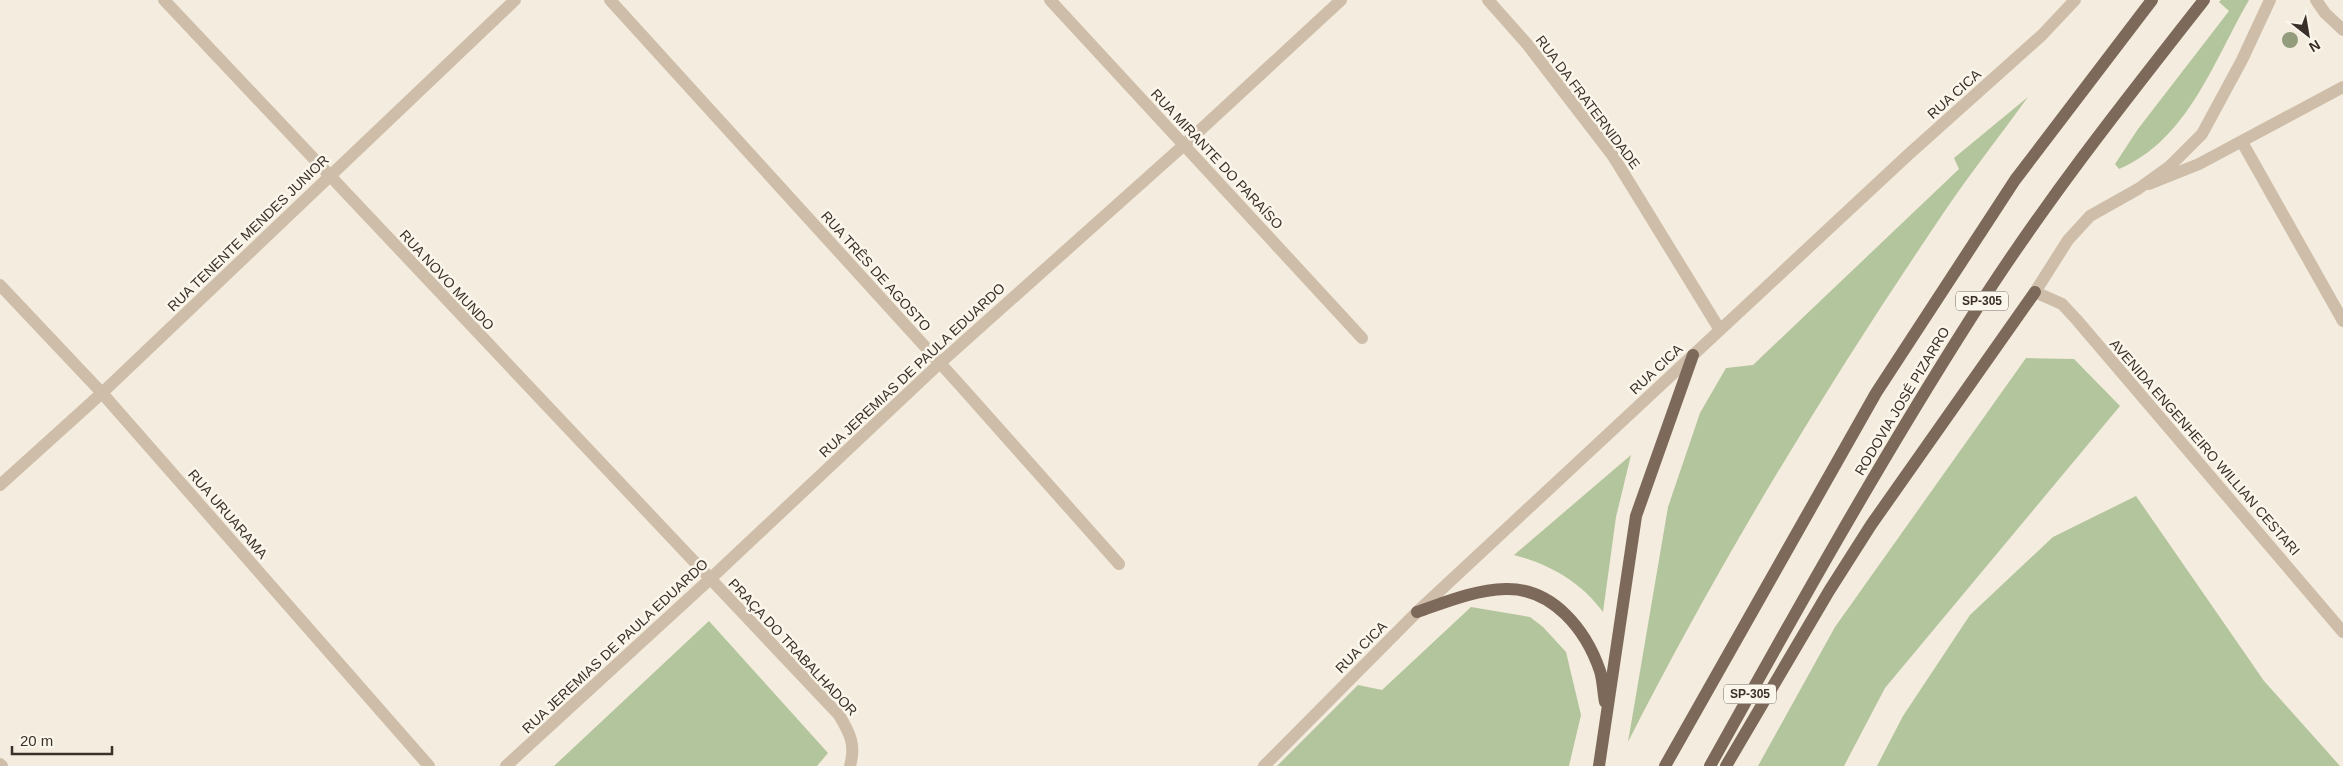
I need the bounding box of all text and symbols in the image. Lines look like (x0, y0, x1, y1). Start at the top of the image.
north arrow (2283, 10, 2333, 60)
street label: RUA DA FRATERNIDADE (1533, 32, 1643, 172)
text: N (2306, 37, 2323, 56)
street label: RUA CICA (1924, 65, 1984, 122)
street label: RUA MIRANTE DO PARAÍSO (1148, 86, 1286, 232)
street label: RUA TENENTE MENDES JUNIOR (164, 152, 332, 314)
street label: RUA TRÊS DE AGOSTO (818, 208, 934, 334)
street label: RUA NOVO MUNDO (397, 227, 497, 333)
street label: RUA JEREMIAS DE PAULA EDUARDO (816, 280, 1008, 460)
road number: SP-305 (1956, 292, 2008, 310)
street label: RODOVIA JOSÉ PIZARRO (1851, 324, 1953, 478)
street label: AVENIDA ENGENHEIRO WILLIAN CESTARI (2107, 336, 2303, 558)
street label: RUA CICA (1626, 340, 1686, 397)
street label: RUA URUARAMA (185, 466, 271, 562)
street label: RUA JEREMIAS DE PAULA EDUARDO (519, 556, 711, 736)
street label: PRAÇA DO TRABALHADOR (725, 575, 861, 719)
street label: RUA CICA (1332, 617, 1391, 676)
road number: SP-305 (1724, 684, 1776, 704)
scale bar (12, 724, 112, 756)
text: 20 m (20, 732, 53, 749)

